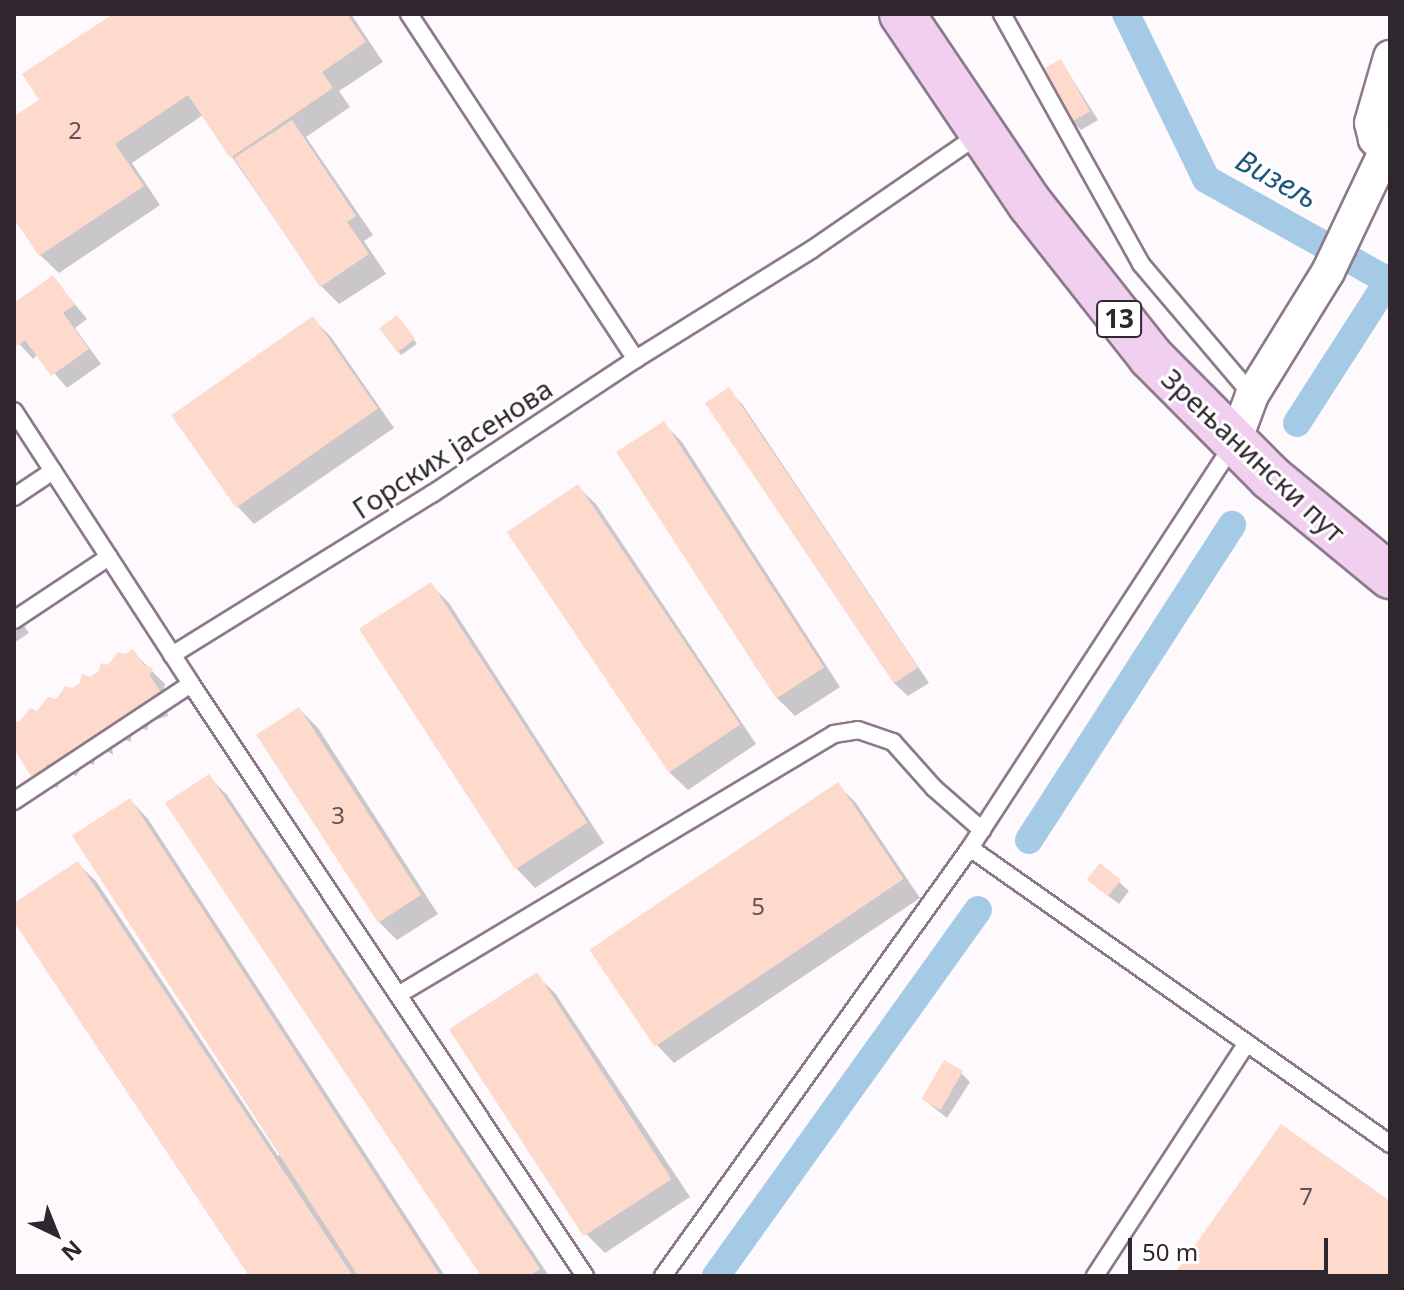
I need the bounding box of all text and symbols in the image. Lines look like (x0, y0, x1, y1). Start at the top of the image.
house number: 2 (68, 116, 82, 144)
water label: Визељ (1230, 142, 1324, 216)
road number: 13 (1095, 297, 1143, 341)
street label: Зрењанински пут (1155, 361, 1353, 549)
street label: Горских јасенова (346, 371, 558, 525)
house number: 3 (331, 801, 345, 829)
house number: 5 (751, 892, 765, 920)
house number: 7 (1299, 1182, 1313, 1210)
north arrow (16, 1194, 96, 1274)
scale bar (1132, 1222, 1332, 1272)
text: N (56, 1234, 89, 1269)
text: 50 m (1142, 1235, 1198, 1268)

